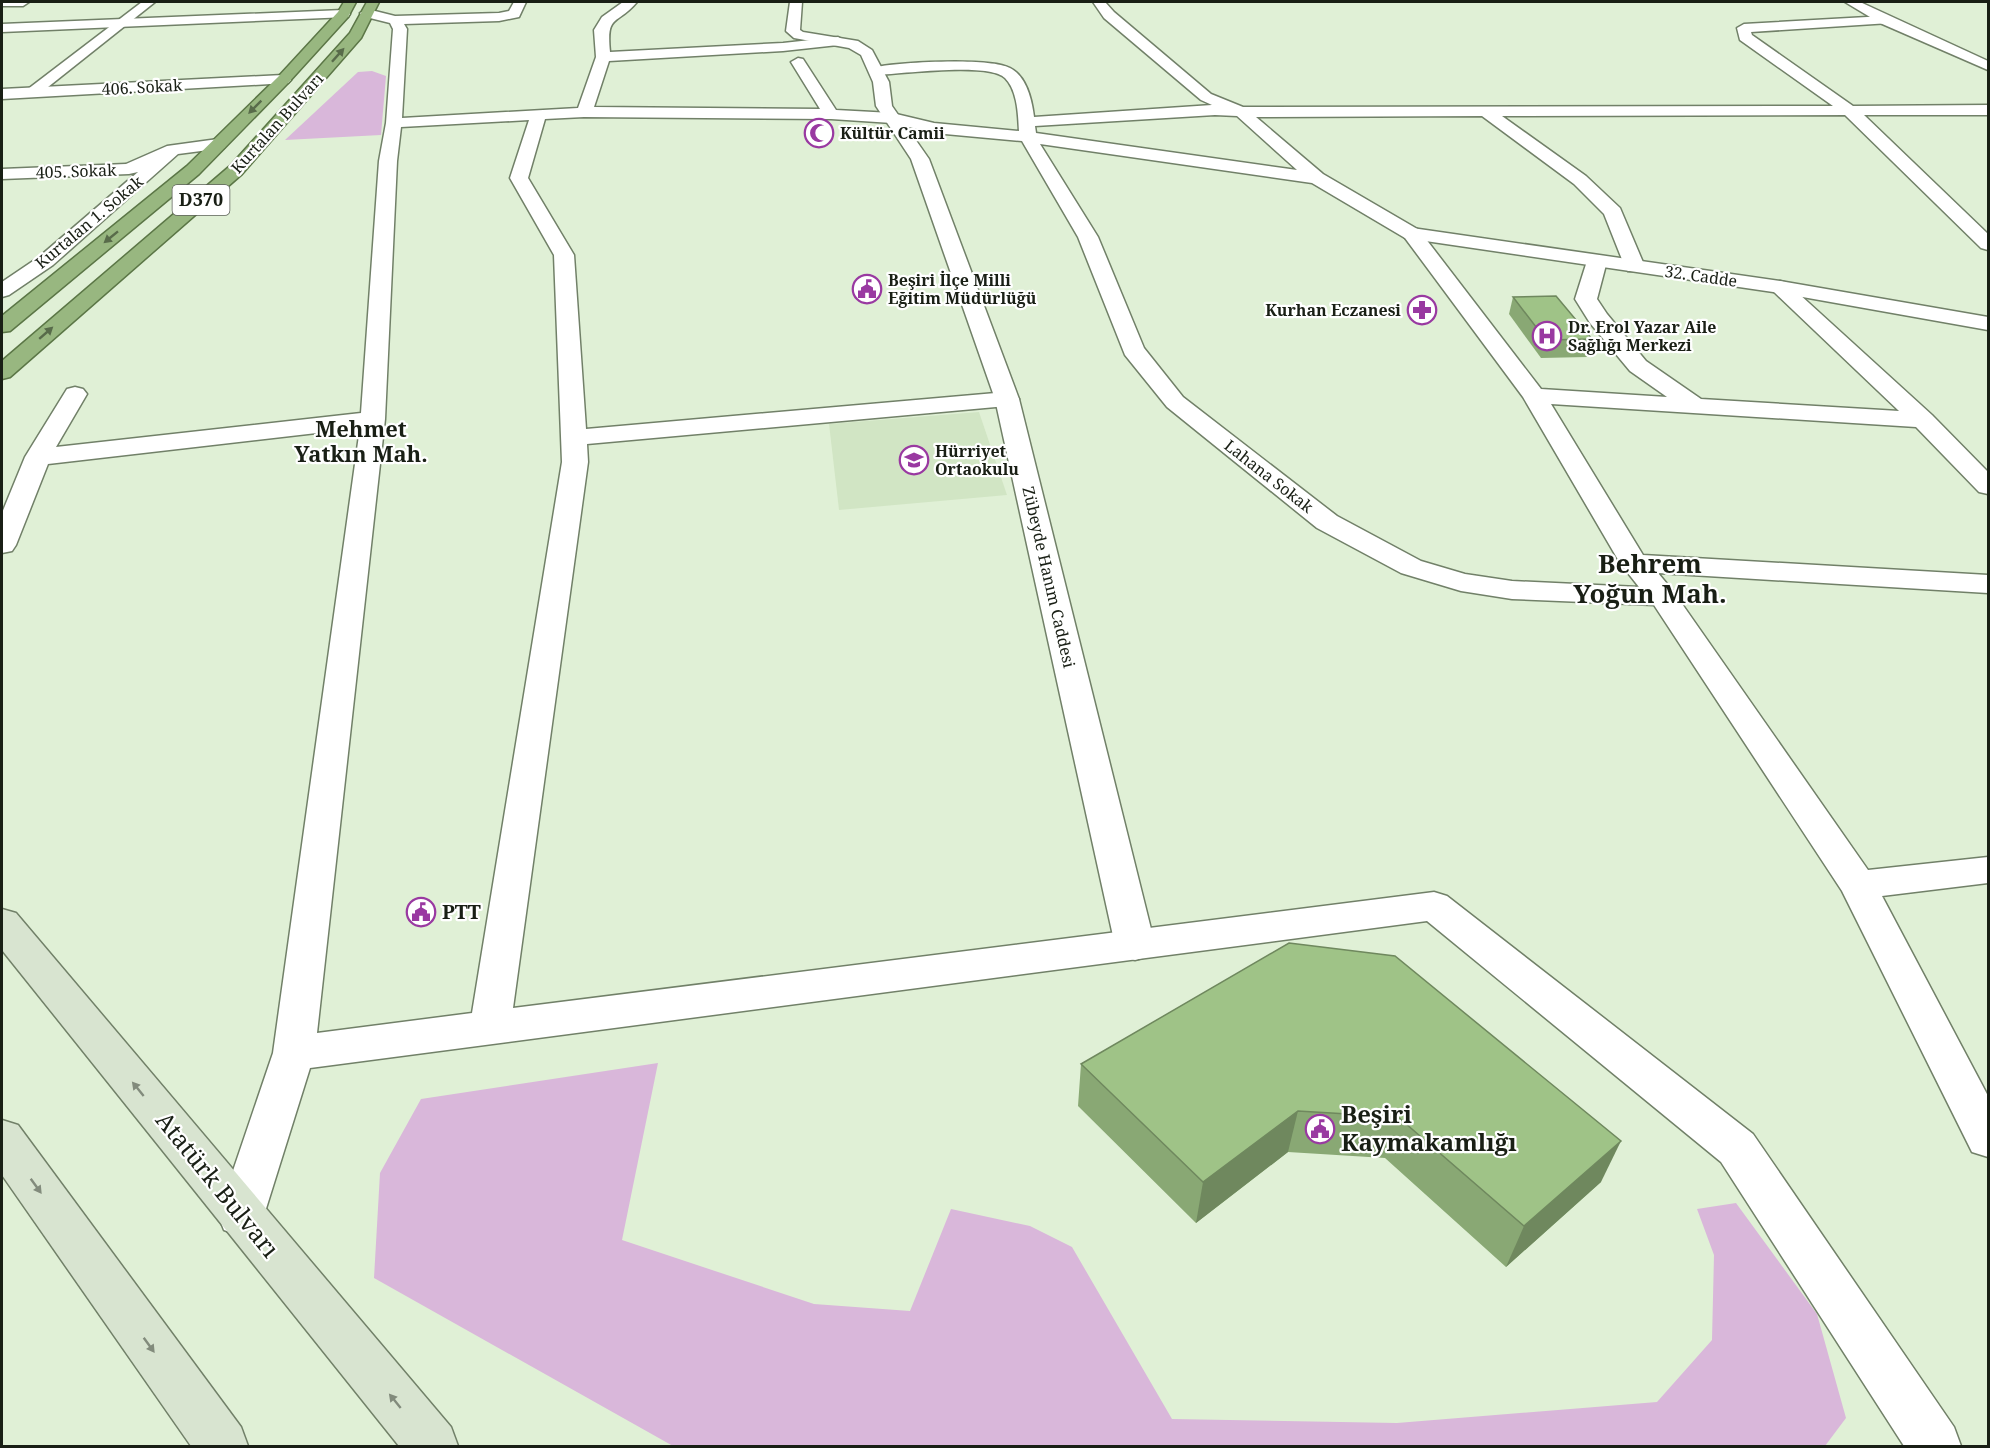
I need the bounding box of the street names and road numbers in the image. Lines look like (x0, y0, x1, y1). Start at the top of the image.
street label: Kurtalan Bulvarı (226, 68, 328, 178)
street label: 406. Sokak (101, 74, 183, 100)
street label: 405. Sokak (35, 159, 117, 183)
street label: Kurtalan 1. Sokak (30, 170, 148, 274)
road number: D370 (172, 185, 230, 215)
street label: 32. Cadde (1663, 260, 1739, 292)
street label: Lahana Sokak (1220, 434, 1319, 518)
street label: Zübeyde Hanım Caddesi (1017, 484, 1081, 670)
street label: Atatürk Bulvarı (149, 1104, 287, 1264)

